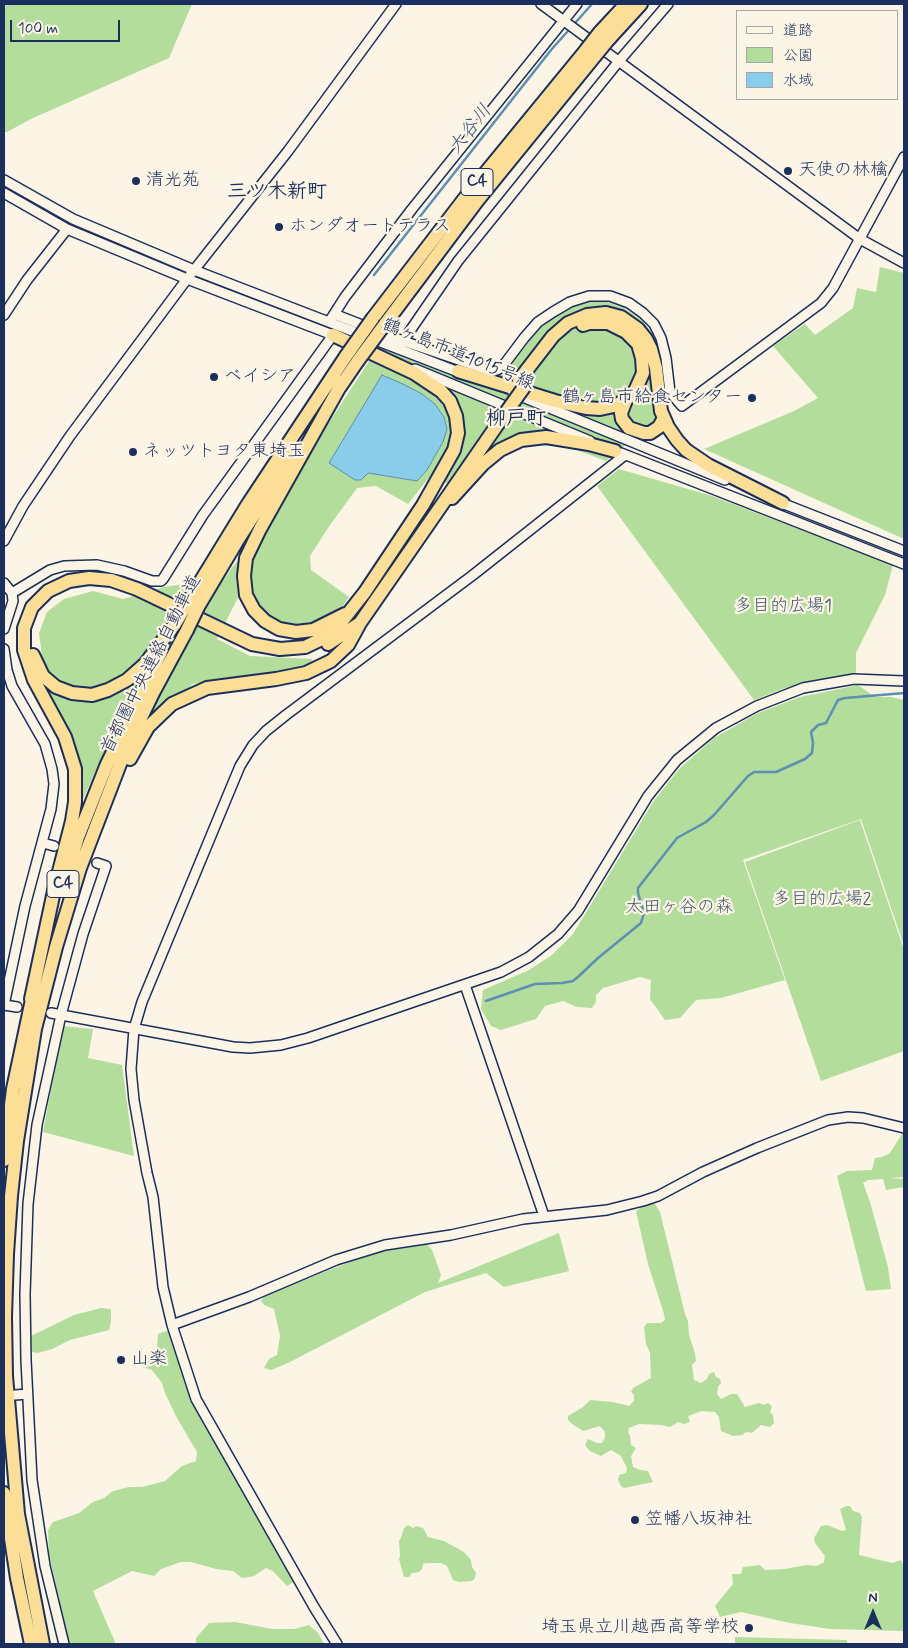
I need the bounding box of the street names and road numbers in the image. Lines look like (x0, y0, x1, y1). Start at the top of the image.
road number: C4 (461, 168, 493, 196)
street label: 鶴ヶ島市道1015号線 (379, 315, 537, 395)
street label: 首都圏中央連絡自動車道 (97, 572, 207, 758)
road number: C4 (47, 871, 79, 898)

